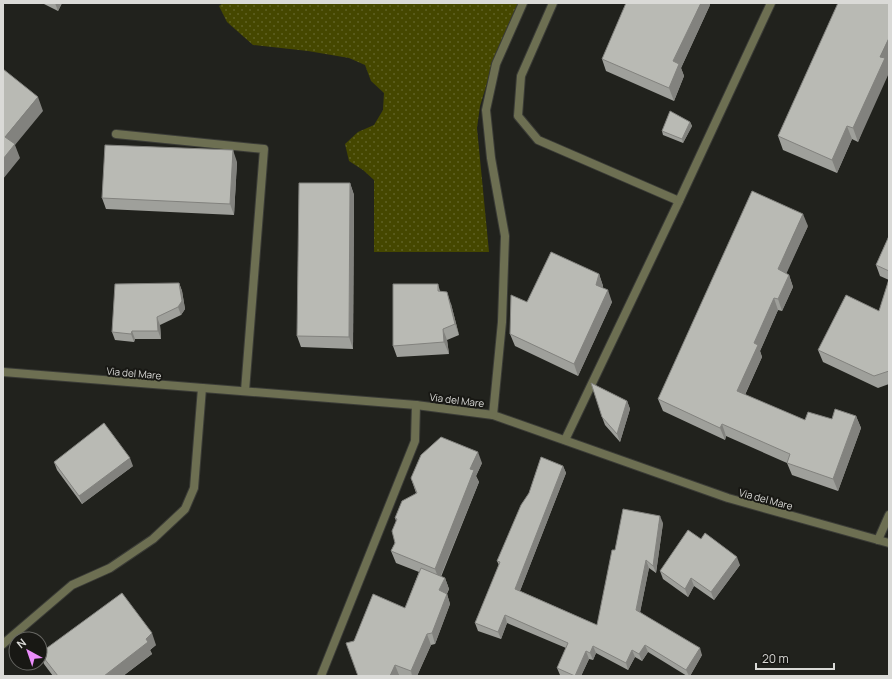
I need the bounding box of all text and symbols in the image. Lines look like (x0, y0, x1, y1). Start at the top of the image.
street label: Via del Mare (106, 364, 162, 382)
street label: Via del Mare (429, 390, 485, 410)
street label: Via del Mare (738, 485, 795, 513)
north arrow (8, 631, 48, 671)
text: N (13, 635, 29, 651)
scale bar (756, 645, 834, 671)
text: 20 m (762, 650, 789, 667)

